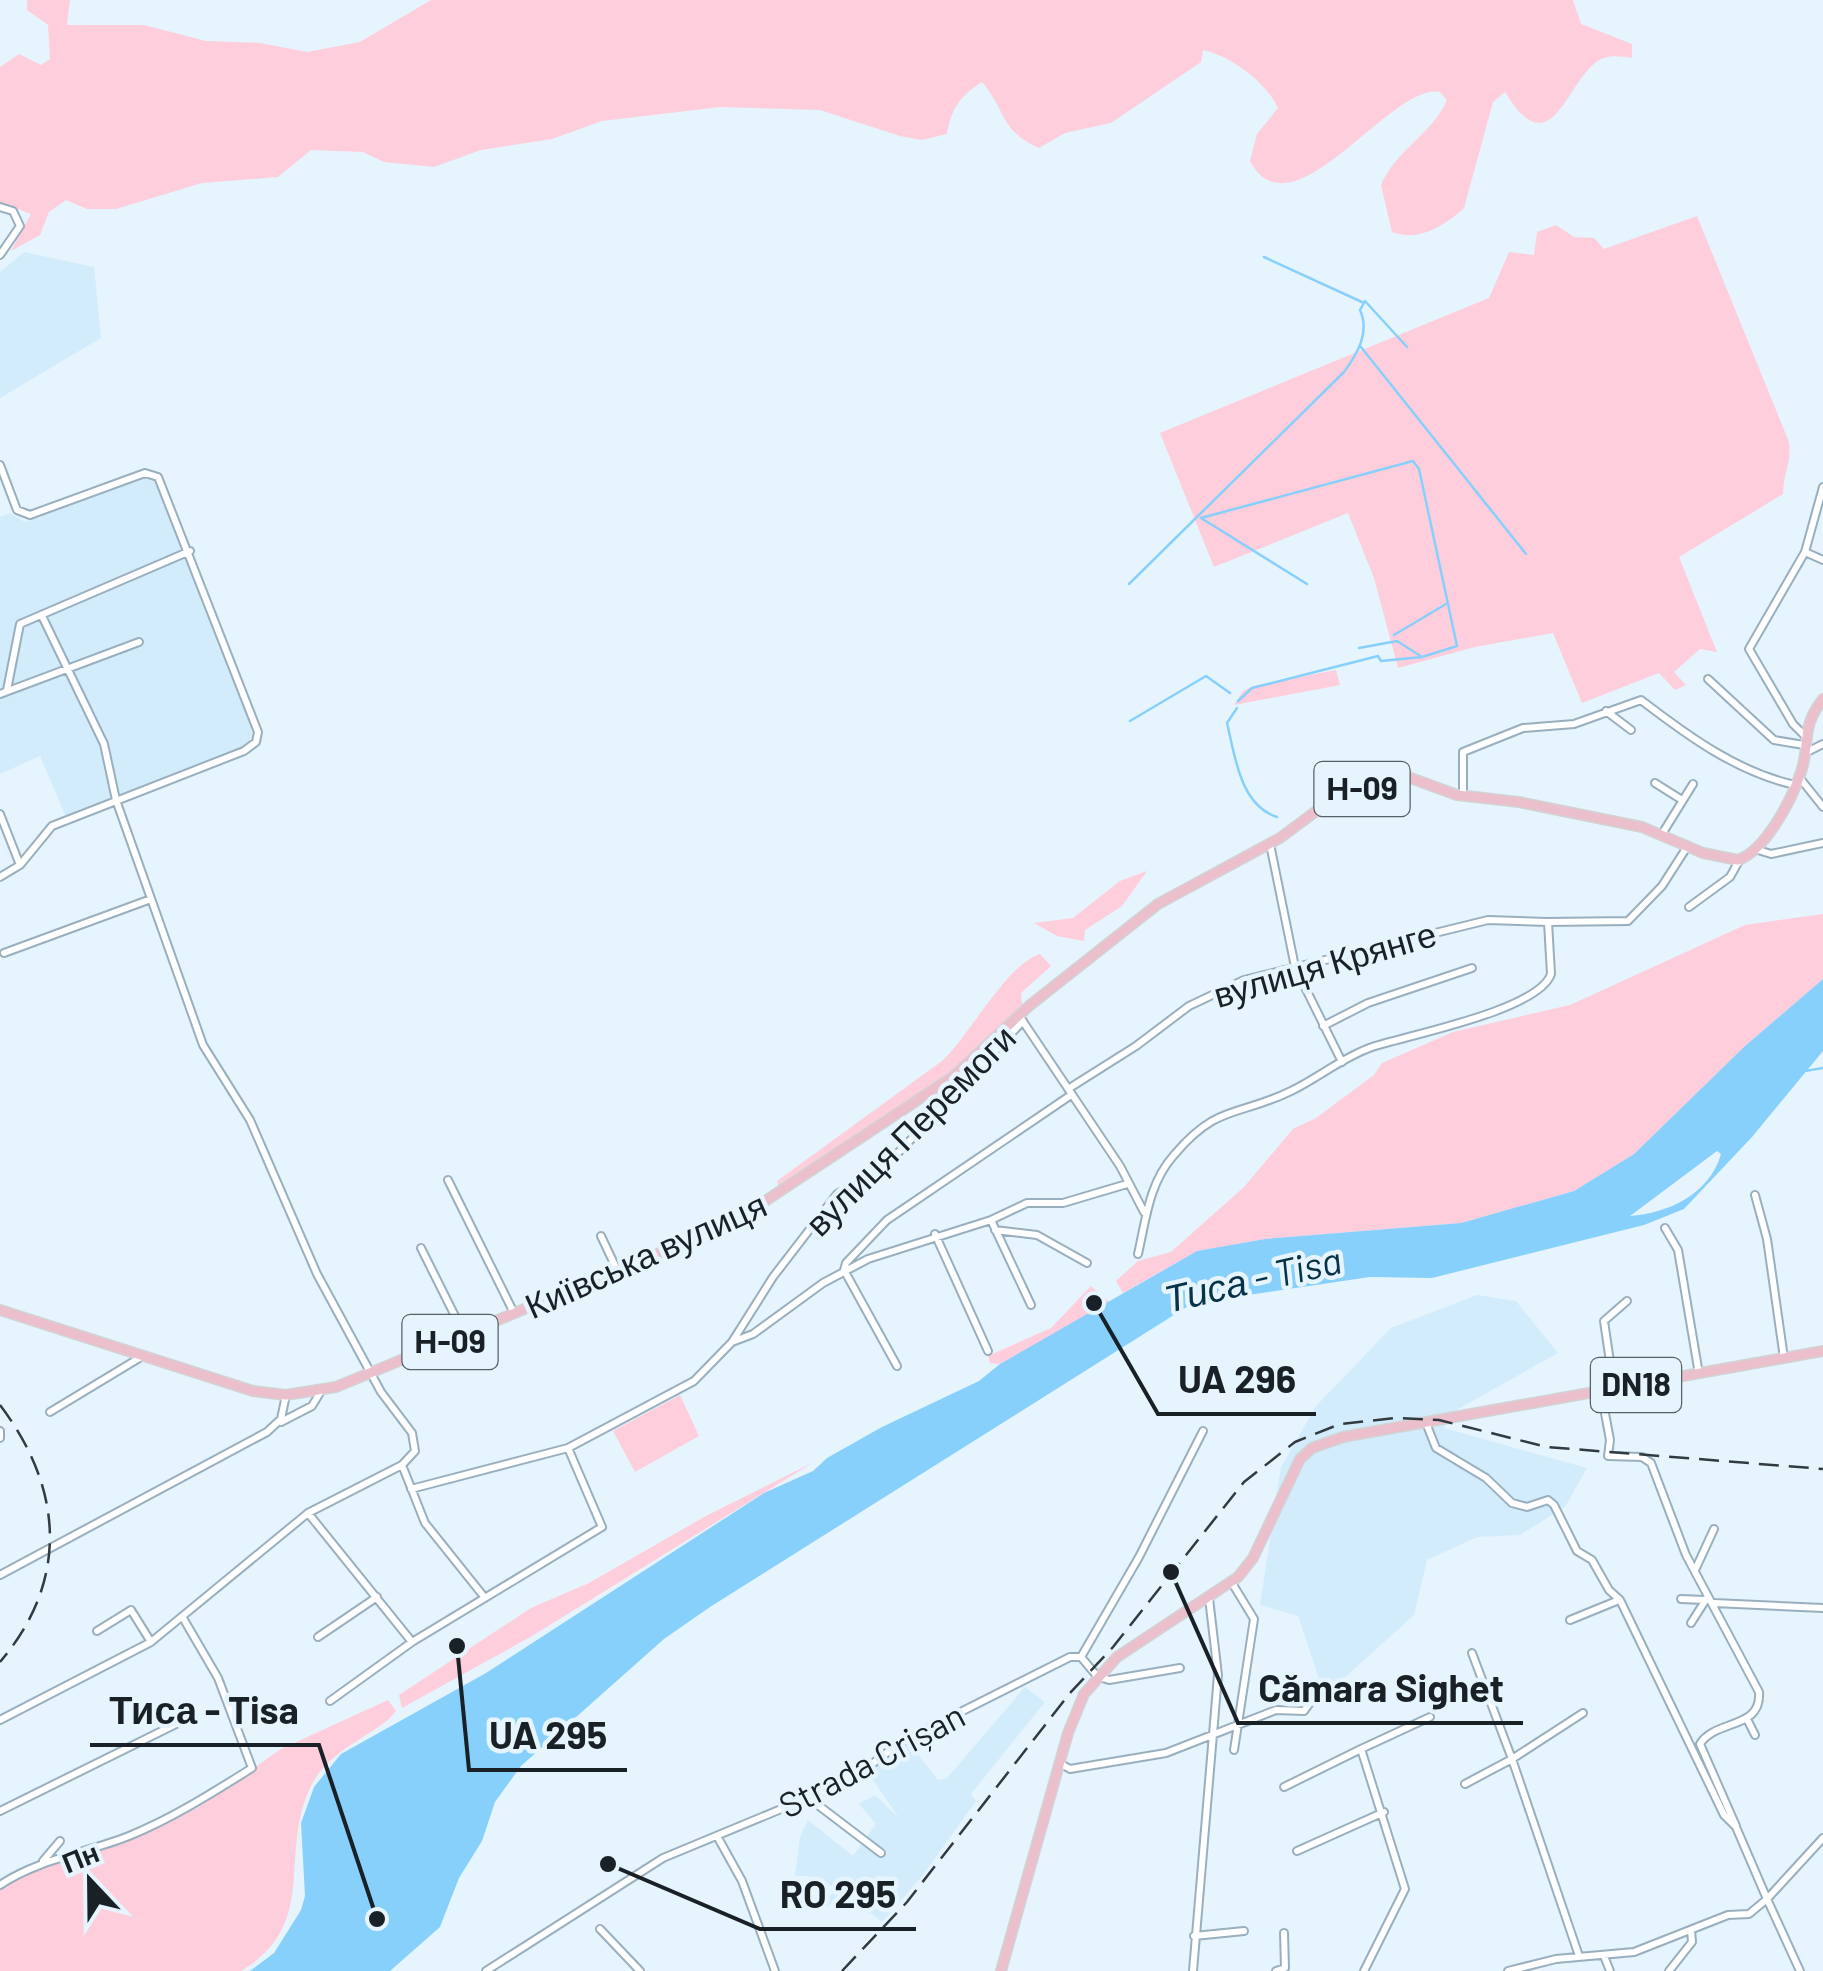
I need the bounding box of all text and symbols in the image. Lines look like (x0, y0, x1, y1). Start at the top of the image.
road number: Н-09 (1314, 762, 1410, 816)
street label: вулиця Крянге (1208, 911, 1441, 1015)
street label: вулиця Перемоги (796, 1016, 1023, 1243)
street label: Київська вулиця (518, 1182, 772, 1326)
water label: Тиса - Tisa (1160, 1235, 1346, 1321)
road number: Н-09 (402, 1315, 498, 1369)
callout: UA 296 (1158, 1346, 1316, 1414)
text: UA 296 (1178, 1355, 1296, 1401)
road number: DN18 (1591, 1358, 1681, 1412)
callout: Cămara Sighet (1238, 1655, 1523, 1723)
text: Cămara Sighet (1258, 1664, 1504, 1710)
callout: Тиса - Tisa (90, 1677, 319, 1745)
text: Тиса - Tisa (109, 1686, 299, 1732)
street label: Strada Crișan (771, 1693, 971, 1826)
callout: UA 295 (469, 1702, 627, 1770)
text: UA 295 (489, 1711, 607, 1757)
north arrow (40, 1831, 140, 1931)
text: Пн (57, 1834, 104, 1880)
callout: RO 295 (760, 1861, 916, 1929)
text: RO 295 (780, 1870, 896, 1916)

